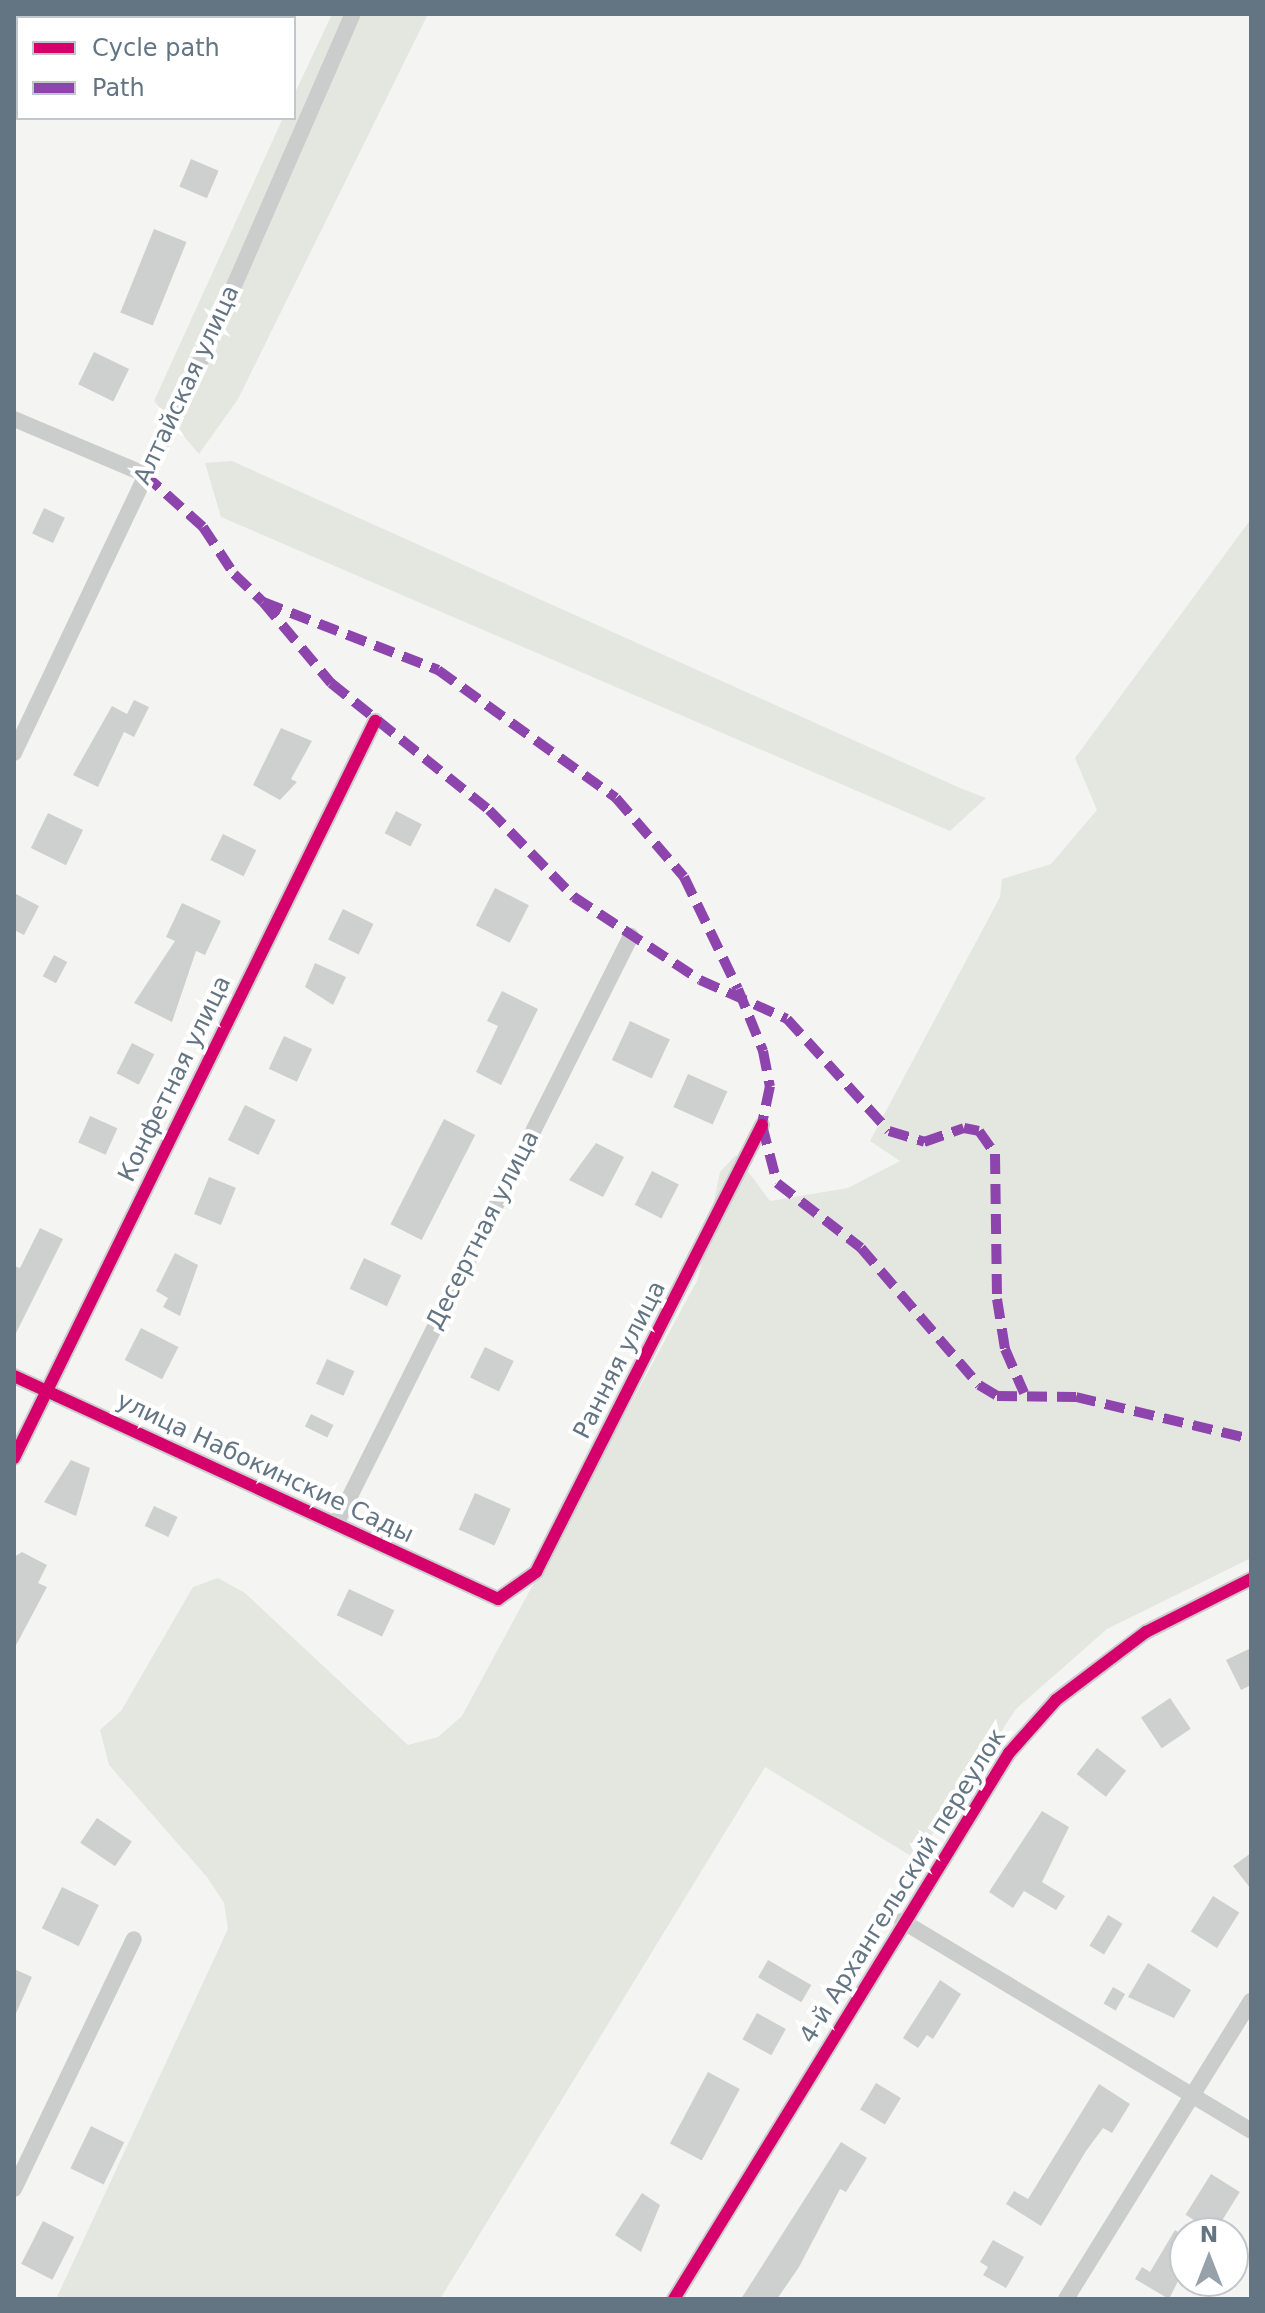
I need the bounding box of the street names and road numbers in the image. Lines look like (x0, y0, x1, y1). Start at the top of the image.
street label: Алтайская улица (128, 281, 246, 489)
street label: Конфетная улица (113, 971, 237, 1187)
street label: Десертная улица (420, 1126, 546, 1334)
street label: Ранняя улица (568, 1276, 672, 1444)
street label: улица Набокинские Сады (112, 1386, 418, 1550)
street label: 4-й Архангельский переулок (794, 1723, 1012, 2049)

